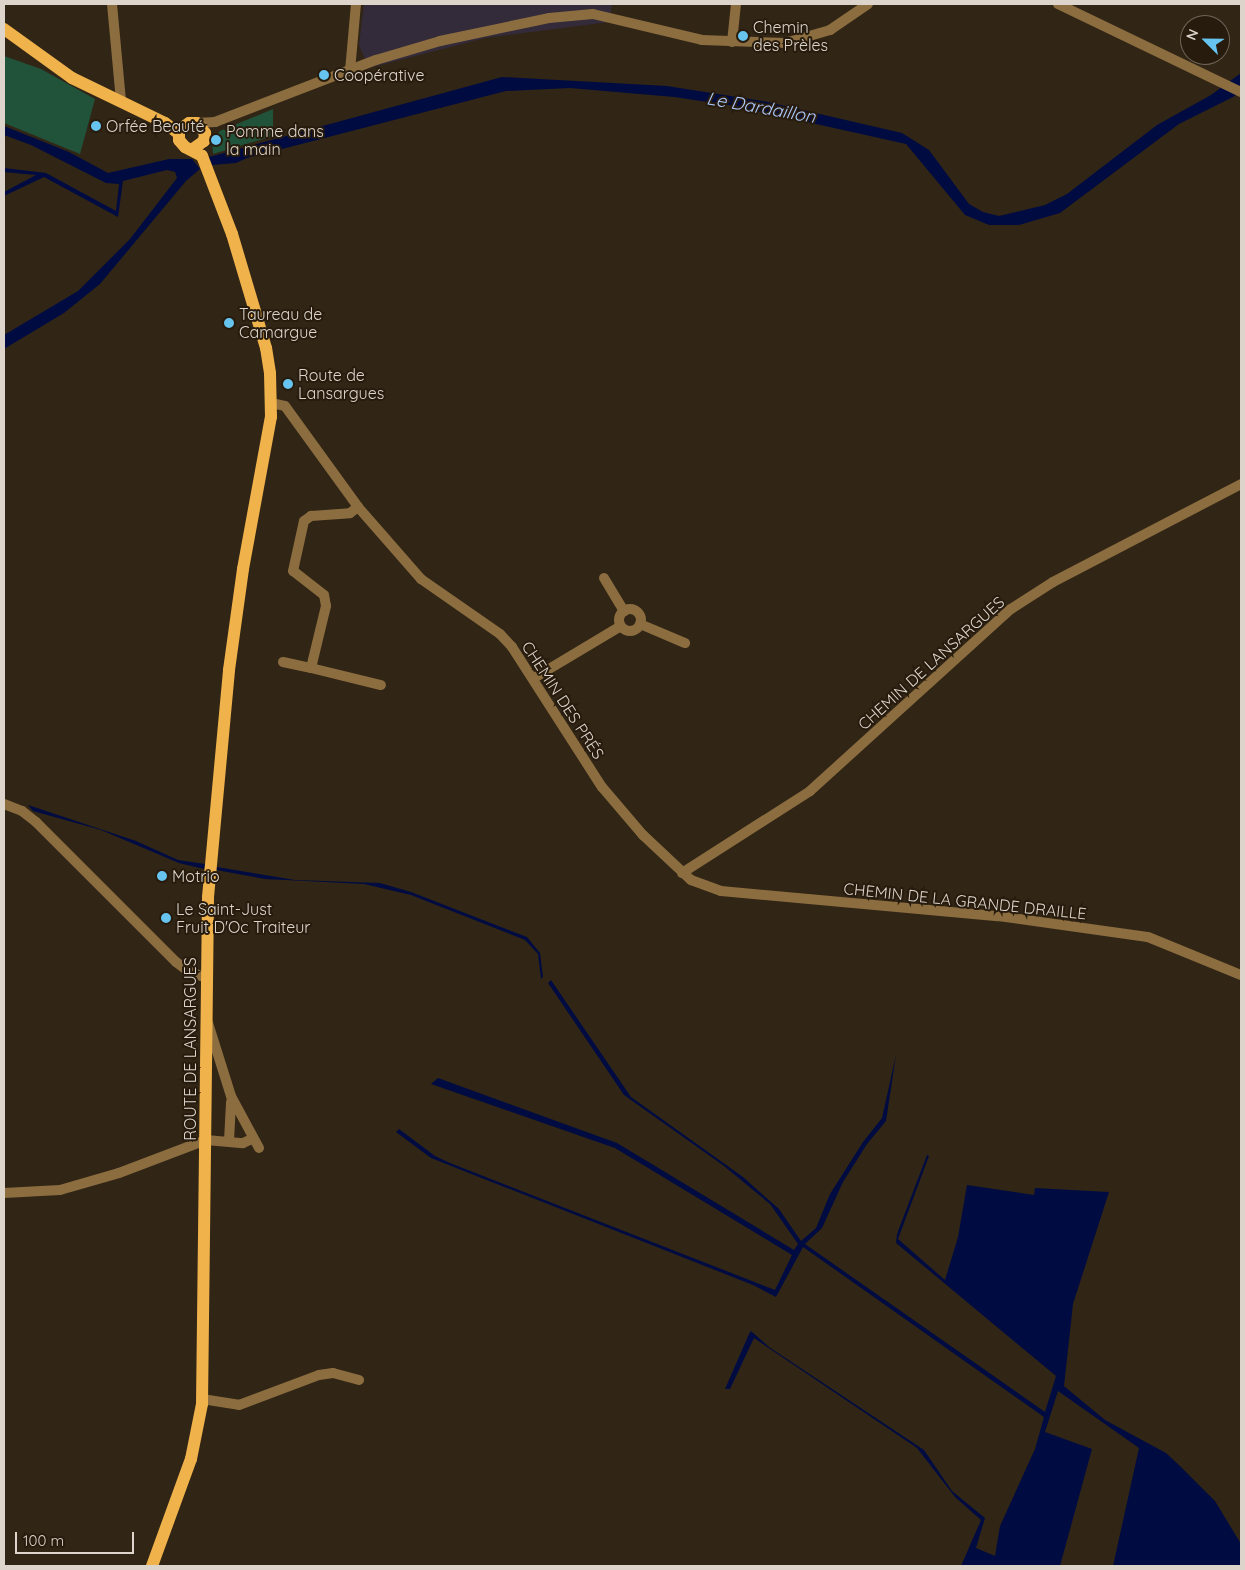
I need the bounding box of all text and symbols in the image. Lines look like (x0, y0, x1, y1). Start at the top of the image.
north arrow (1180, 15, 1230, 65)
place label: Chemin des Prèles (753, 17, 828, 55)
text: N (1182, 26, 1202, 43)
marker: Chemin des Prèles (737, 30, 749, 42)
place label: Coopérative (334, 65, 424, 85)
marker: Coopérative (318, 69, 330, 81)
water label: Le Dardaillon (705, 88, 817, 128)
place label: Orfée Beauté (106, 116, 205, 136)
marker: Orfée Beauté (90, 120, 102, 132)
place label: Pomme dans la main (226, 121, 324, 159)
marker: Pomme dans la main (210, 134, 222, 146)
place label: Taureau de Camargue (239, 304, 322, 342)
marker: Taureau de Camargue (223, 317, 235, 329)
place label: Route de Lansargues (298, 365, 384, 403)
marker: Route de Lansargues (282, 378, 294, 390)
street label: CHEMIN DE LANSARGUES (854, 592, 1008, 734)
street label: CHEMIN DES PRÉS (518, 637, 608, 763)
place label: Motrio (172, 866, 220, 886)
marker: Motrio (156, 870, 168, 882)
street label: CHEMIN DE LA GRANDE DRAILLE (843, 879, 1087, 923)
place label: Le Saint-Just Fruit D'Oc Traiteur (176, 899, 310, 937)
marker: Le Saint-Just Fruit D'Oc Traiteur (160, 912, 172, 924)
street label: ROUTE DE LANSARGUES (180, 957, 200, 1141)
scale bar (18, 1522, 136, 1554)
text: 100 m (23, 1531, 64, 1550)

